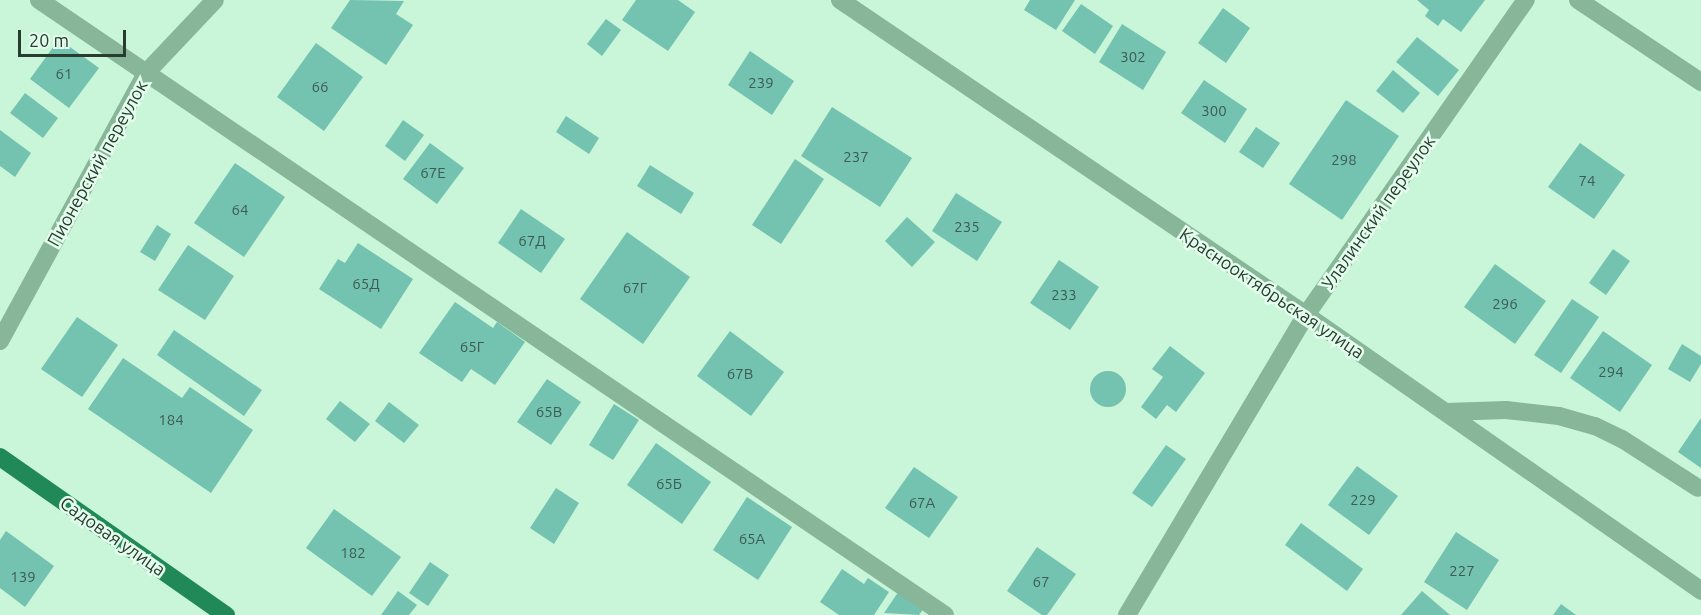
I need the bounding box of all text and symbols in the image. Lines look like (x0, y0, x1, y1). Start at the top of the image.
scale bar (21, 18, 129, 56)
text: 20 m (29, 30, 69, 50)
house number: 302 (1120, 48, 1146, 66)
house number: 61 (56, 65, 72, 83)
house number: 239 (748, 74, 774, 92)
street label: Пионерский переулок (42, 76, 152, 250)
house number: 66 (312, 78, 328, 96)
house number: 300 (1201, 102, 1227, 120)
street label: Улалинский переулок (1317, 131, 1439, 293)
house number: 237 (843, 148, 869, 166)
house number: 298 (1331, 151, 1357, 169)
house number: 67Е (420, 164, 446, 182)
house number: 74 (1579, 172, 1595, 190)
house number: 64 (232, 201, 248, 219)
house number: 235 (954, 218, 980, 236)
street label: Краснооктябрьская улица (1176, 223, 1368, 363)
house number: 67Д (518, 232, 546, 250)
house number: 65Д (352, 275, 380, 293)
house number: 67Г (623, 279, 647, 297)
house number: 233 (1051, 286, 1077, 304)
house number: 296 (1492, 295, 1518, 313)
house number: 65Г (460, 338, 484, 356)
house number: 294 (1598, 363, 1624, 381)
house number: 67В (727, 365, 753, 383)
house number: 65В (536, 403, 562, 421)
house number: 184 (158, 411, 184, 429)
house number: 65Б (656, 475, 682, 493)
house number: 229 (1350, 491, 1376, 509)
street label: Садовая улица (56, 492, 170, 580)
house number: 67А (909, 494, 935, 512)
house number: 65А (739, 530, 765, 548)
house number: 182 (340, 544, 366, 562)
house number: 227 (1449, 562, 1475, 580)
house number: 139 (10, 568, 36, 586)
house number: 67 (1033, 573, 1049, 591)

